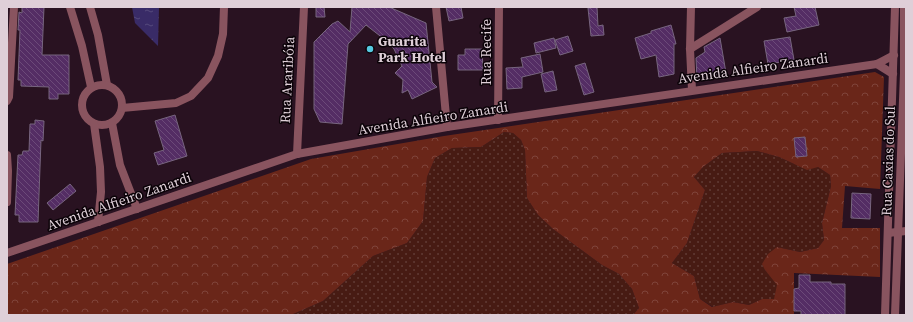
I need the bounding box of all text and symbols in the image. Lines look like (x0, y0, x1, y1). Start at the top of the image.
street label: Rua Recife (476, 19, 496, 85)
place label: Guarita Park Hotel (378, 31, 447, 67)
street label: Rua Araribóia (275, 35, 299, 124)
marker: Guarita Park Hotel (365, 44, 375, 54)
street label: Avenida Alfieiro Zanardi (677, 48, 829, 88)
street label: Avenida Alfieiro Zanardi (357, 96, 509, 140)
street label: Rua Caxias do Sul (876, 106, 900, 216)
street label: Avenida Alfieiro Zanardi (44, 167, 194, 235)

